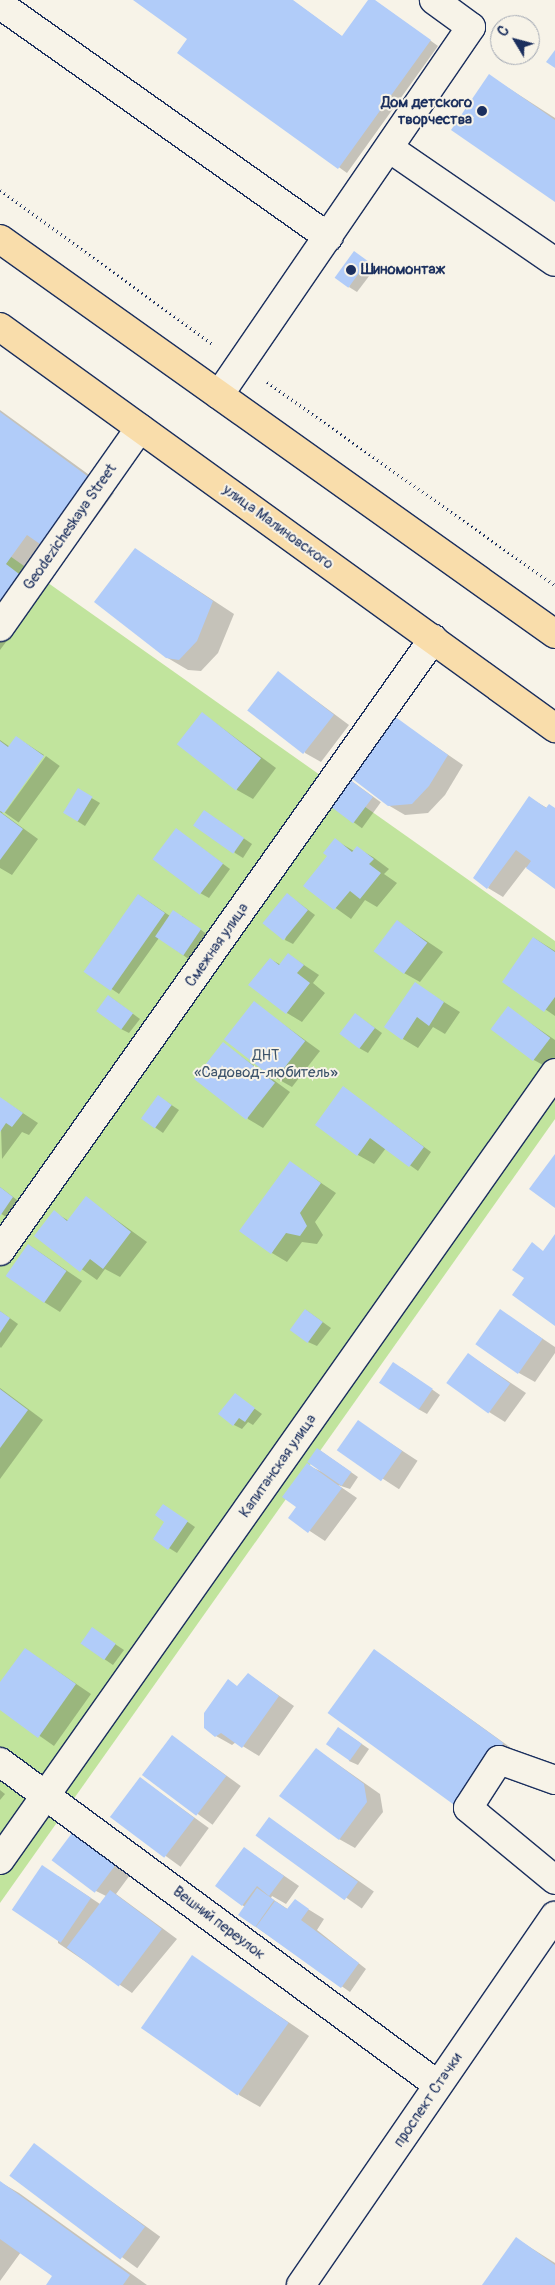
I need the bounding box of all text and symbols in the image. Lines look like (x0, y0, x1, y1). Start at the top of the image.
north arrow (490, 15, 540, 65)
text: С (494, 23, 513, 40)
place label: Дом детского творчества (381, 93, 472, 128)
marker: Дом детского творчества (476, 105, 488, 117)
place label: Шиномонтаж (361, 261, 445, 279)
marker: Шиномонтаж (345, 264, 357, 276)
street label: Geodezicheskaya Street (20, 460, 120, 594)
street label: улица Малиновского (219, 481, 337, 573)
street label: Смежная улица (181, 900, 253, 990)
park label: ДНТ «Садовод-любитель» (194, 1046, 338, 1081)
street label: Капитанская улица (236, 1411, 320, 1521)
street label: Вешний переулок (169, 1882, 269, 1964)
street label: проспект Стачки (390, 2050, 466, 2150)

